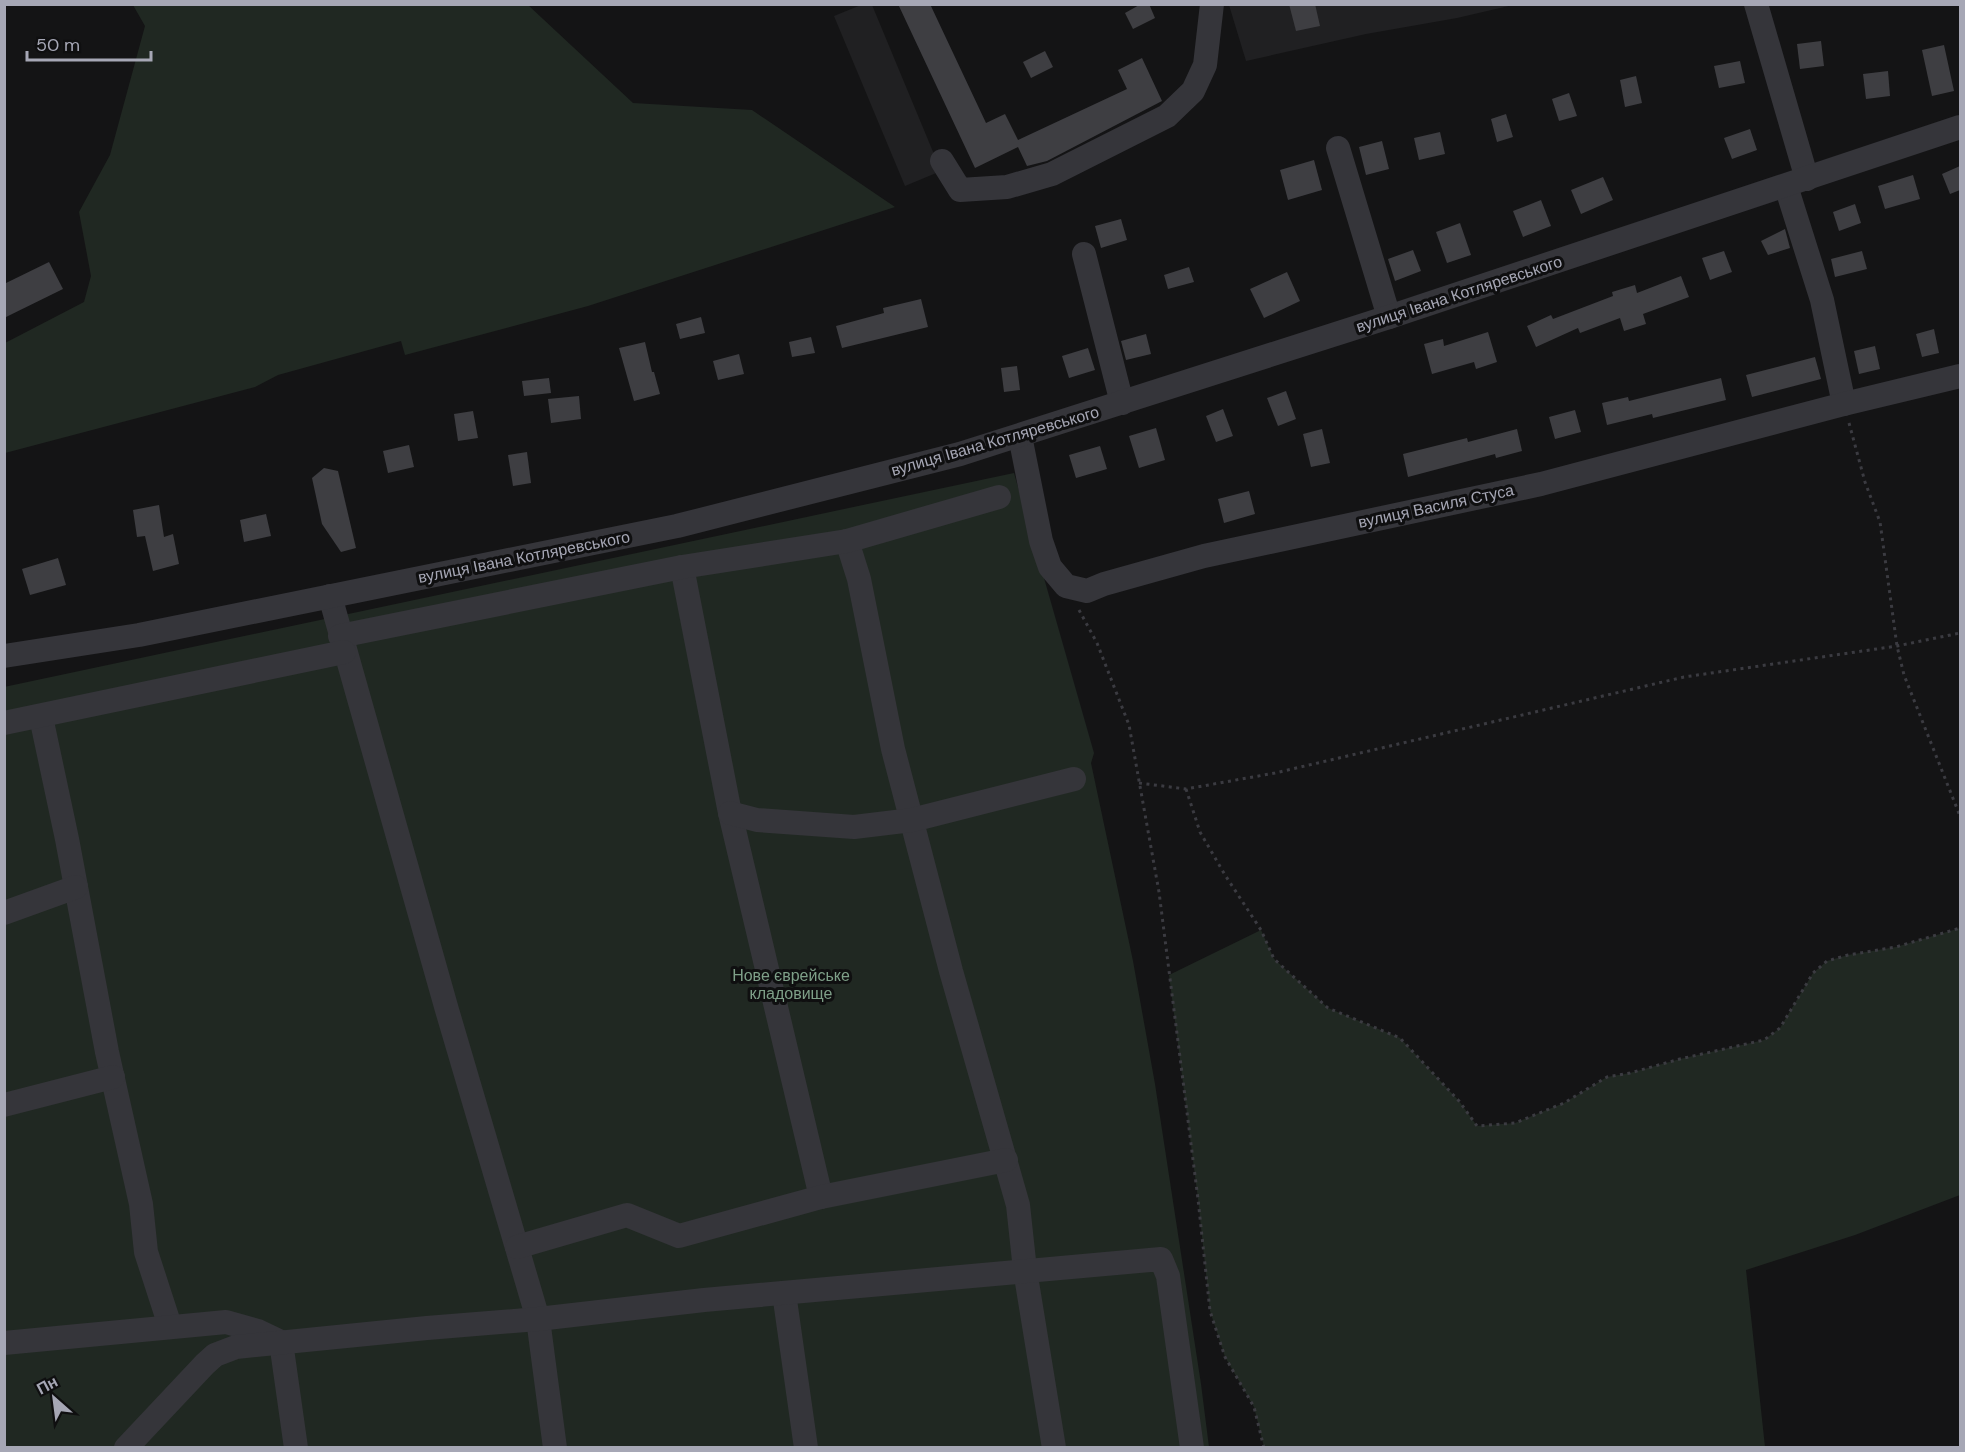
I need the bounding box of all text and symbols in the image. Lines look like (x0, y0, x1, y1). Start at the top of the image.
scale bar (27, 24, 152, 62)
text: 50 m (36, 33, 80, 57)
street label: вулиця Івана Котляревського (1353, 251, 1565, 337)
street label: вулиця Івана Котляревського (888, 401, 1102, 481)
street label: вулиця Василя Стуса (1356, 479, 1516, 533)
street label: вулиця Івана Котляревського (416, 526, 632, 588)
park label: Нове єврейське кладовище (732, 965, 850, 1004)
north arrow (24, 1368, 84, 1428)
text: Пн (33, 1371, 61, 1399)

